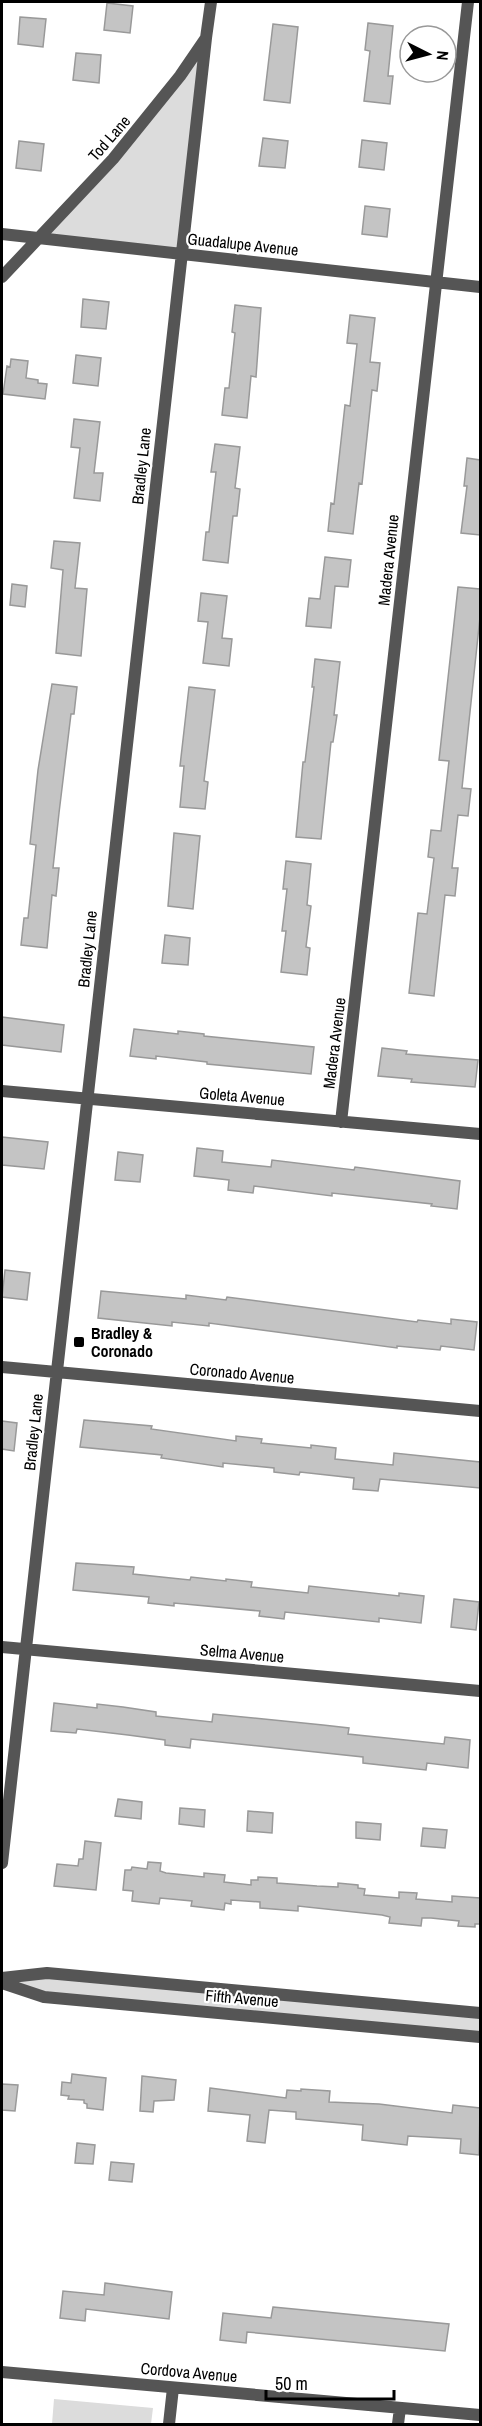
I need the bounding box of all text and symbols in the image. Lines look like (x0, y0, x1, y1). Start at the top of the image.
north arrow (398, 24, 458, 84)
text: N (431, 50, 454, 61)
street label: Tod Lane (83, 110, 135, 166)
street label: Guadalupe Avenue (186, 227, 300, 261)
street label: Bradley Lane (126, 426, 156, 506)
street label: Madera Avenue (372, 513, 404, 607)
street label: Bradley Lane (72, 909, 102, 989)
street label: Madera Avenue (317, 996, 351, 1090)
street label: Goleta Avenue (198, 1081, 286, 1111)
place label: Bradley & Coronado (91, 1322, 153, 1362)
marker: Bradley & Coronado (72, 1335, 86, 1349)
street label: Coronado Avenue (189, 1357, 295, 1389)
street label: Bradley Lane (18, 1392, 48, 1472)
street label: Selma Avenue (199, 1638, 285, 1668)
street label: Fifth Avenue (204, 1984, 280, 2012)
street label: Cordova Avenue (140, 2357, 238, 2387)
scale bar (266, 2363, 394, 2401)
text: 50 m (275, 2371, 308, 2396)

